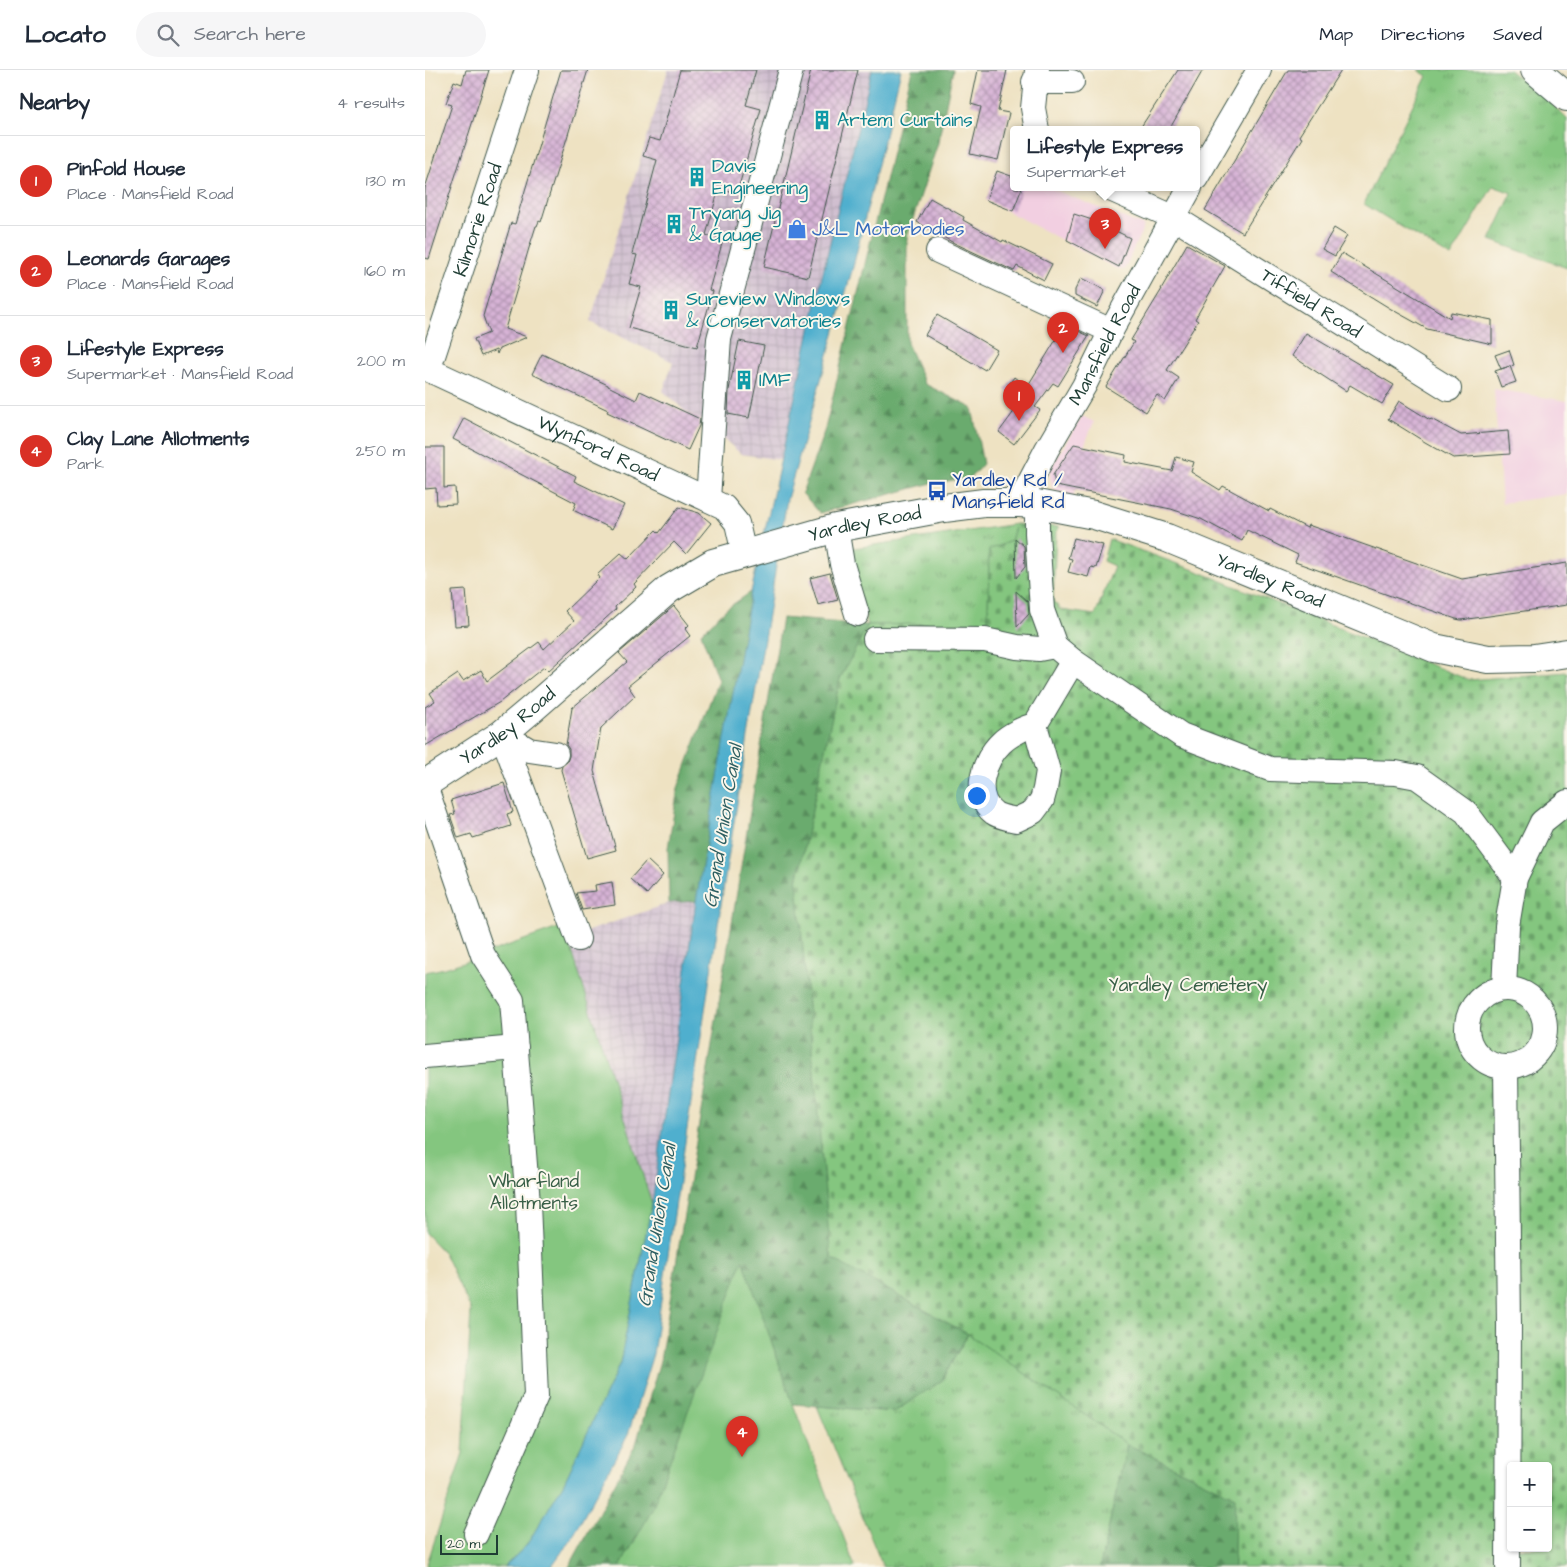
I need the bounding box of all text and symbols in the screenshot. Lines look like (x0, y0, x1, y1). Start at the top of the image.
search box (136, 12, 486, 57)
text: Locato (25, 18, 106, 52)
icon: search (154, 21, 182, 49)
text: Search here (194, 21, 306, 48)
text: Map (1319, 22, 1353, 47)
text: Directions (1381, 22, 1465, 47)
text: Saved (1493, 22, 1542, 47)
text: Nearby (20, 88, 90, 117)
text: 4 results (337, 92, 405, 114)
place label: Artem Curtains (837, 107, 973, 134)
building icon: Artem Curtains (811, 109, 833, 131)
popup (1010, 126, 1200, 191)
text: Lifestyle Express (1027, 134, 1183, 161)
place label: Davis Engineering (712, 153, 808, 203)
text: Pinfold House (67, 156, 185, 183)
street label: Kilmorie Road (447, 159, 509, 280)
text: Supermarket (1027, 161, 1126, 183)
building icon: Davis Engineering (686, 166, 708, 188)
text: 1 (35, 170, 37, 192)
text: 130 m (366, 170, 405, 192)
text: Place · Mansfield Road (67, 183, 234, 205)
place label: Tryang Jig & Gauge (689, 200, 781, 250)
pin: 3 (1089, 208, 1121, 249)
building icon: Tryang Jig & Gauge (663, 213, 685, 235)
place label: J&L Motorbodies (812, 216, 965, 243)
shop icon: J&L Motorbodies (786, 218, 808, 240)
text: Leonards Garages (67, 246, 230, 273)
text: 2 (31, 260, 41, 282)
text: 160 m (364, 260, 405, 282)
street label: Tiffield Road (1255, 261, 1367, 345)
text: Place · Mansfield Road (67, 273, 234, 295)
street label: Mansfield Road (1062, 279, 1148, 410)
place label: Sureview Windows & Conservatories (686, 286, 850, 335)
building icon: Sureview Windows & Conservatories (660, 299, 682, 321)
pin: 2 (1047, 312, 1079, 353)
text: Lifestyle Express (67, 336, 224, 363)
text: 3 (32, 350, 40, 372)
text: 200 m (357, 350, 405, 372)
text: Supermarket · Mansfield Road (67, 363, 293, 385)
place label: IMF (759, 367, 791, 394)
building icon: IMF (733, 369, 755, 391)
pin: 1 (1003, 380, 1035, 421)
street label: Wynford Road (533, 409, 664, 489)
text: Clay Lane Allotments (67, 426, 250, 453)
text: 4 (31, 440, 41, 462)
text: 250 m (356, 440, 405, 462)
text: Park (67, 453, 104, 475)
place label: Yardley Rd / Mansfield Rd (952, 467, 1065, 516)
bus stop icon: Yardley Rd / Mansfield Rd (926, 480, 948, 502)
street label: Yardley Road (805, 499, 924, 549)
street label: Yardley Road (1212, 546, 1328, 615)
street label: Yardley Road (454, 680, 562, 772)
water label: Grand Union Canal (696, 740, 750, 909)
your location (964, 783, 990, 809)
park label: Yardley Cemetery (1108, 972, 1268, 1000)
water label: Grand Union Canal (630, 1139, 684, 1308)
park label: Wharfland Allotments (489, 1168, 580, 1217)
pin: 4 (726, 1416, 758, 1457)
map controls (1507, 1462, 1552, 1552)
button: + (1507, 1462, 1552, 1507)
button: − (1507, 1507, 1552, 1552)
scale bar (440, 1532, 497, 1555)
text: 20 m (447, 1534, 480, 1554)

